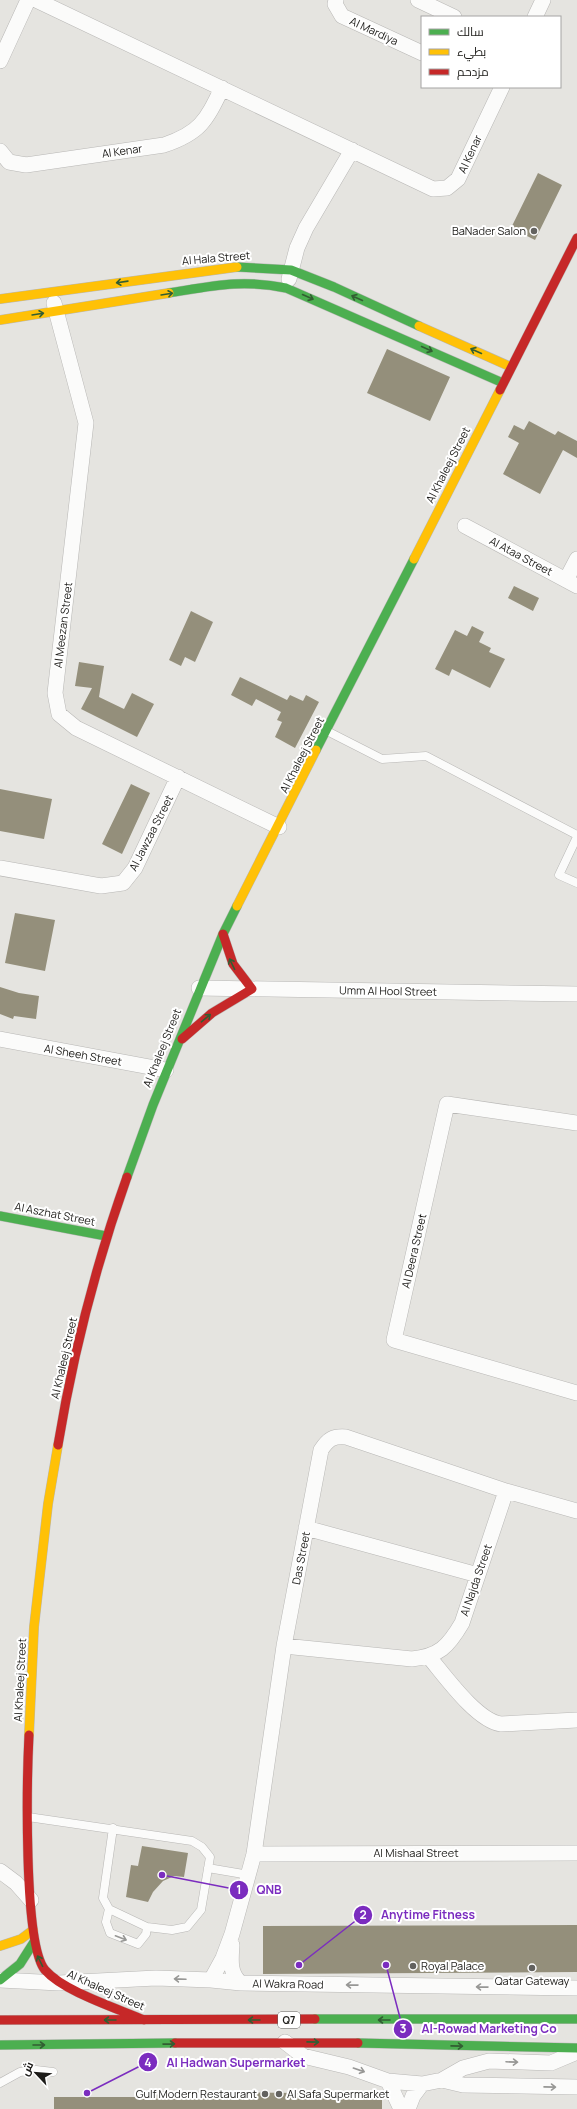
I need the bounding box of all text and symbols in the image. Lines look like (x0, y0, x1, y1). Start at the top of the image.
street label: Al Mardiya (348, 13, 401, 48)
legend (421, 16, 561, 88)
text: سالك (457, 23, 484, 40)
text: بطيء (457, 43, 486, 62)
text: مزدحم (457, 63, 489, 80)
street label: Al Kenar (454, 132, 485, 175)
street label: Al Kenar (101, 140, 143, 161)
place label: BaNader Salon (452, 223, 526, 238)
marker: BaNader Salon (529, 226, 539, 236)
street label: Al Hala Street (181, 247, 251, 268)
one-way arrow (116, 278, 129, 286)
one-way arrow (160, 289, 173, 297)
one-way arrow (301, 294, 313, 302)
one-way arrow (352, 294, 364, 301)
one-way arrow (32, 310, 45, 318)
one-way arrow (420, 346, 432, 354)
one-way arrow (470, 347, 482, 354)
street label: Al Khaleej Street (422, 424, 473, 505)
street label: Al Ataa Street (487, 533, 555, 579)
street label: Al Meezan Street (50, 581, 75, 669)
street label: Al Khaleej Street (276, 714, 327, 795)
street label: Al Jawzaa Street (125, 792, 176, 873)
one-way arrow (228, 959, 236, 971)
street label: Umm Al Hool Street (339, 982, 437, 999)
street label: Al Khaleej Street (139, 1006, 184, 1089)
one-way arrow (200, 1013, 211, 1022)
street label: Al Sheeh Street (43, 1040, 123, 1069)
street label: Al Aszhat Street (13, 1198, 97, 1229)
street label: Al Deera Street (398, 1212, 429, 1290)
street label: Al Khaleej Street (47, 1315, 80, 1400)
street label: Das Street (288, 1530, 313, 1586)
street label: Al Najda Street (456, 1542, 495, 1618)
street label: Al Khaleej Street (10, 1638, 29, 1722)
street label: Al Mishaal Street (373, 1845, 459, 1860)
callout: QNB (229, 1878, 290, 1902)
text: 1 (236, 1881, 242, 1898)
text: QNB (256, 1881, 282, 1898)
callout: Anytime Fitness (353, 1903, 483, 1927)
text: 2 (359, 1906, 367, 1923)
text: Anytime Fitness (381, 1906, 475, 1923)
one-way arrow (115, 1934, 127, 1942)
one-way arrow (36, 1955, 43, 1967)
place label: Royal Palace (421, 1958, 485, 1973)
marker: Royal Palace (408, 1961, 418, 1971)
marker: Qatar Gateway (527, 1963, 537, 1973)
street label: Al Khaleej Street (65, 1966, 147, 2013)
place label: Qatar Gateway (495, 1973, 570, 1988)
one-way arrow (174, 1975, 187, 1983)
street label: Al Wakra Road (252, 1975, 324, 1992)
one-way arrow (346, 1981, 359, 1989)
one-way arrow (476, 1983, 489, 1991)
road number: Q7 (278, 2012, 300, 2028)
one-way arrow (104, 2016, 117, 2024)
one-way arrow (248, 2016, 261, 2024)
one-way arrow (378, 2016, 391, 2023)
callout: Al-Rowad Marketing Co (393, 2017, 564, 2041)
text: 3 (400, 2020, 407, 2037)
text: Al-Rowad Marketing Co (421, 2020, 557, 2037)
one-way arrow (306, 2039, 319, 2046)
one-way arrow (162, 2040, 175, 2047)
one-way arrow (32, 2041, 45, 2049)
one-way arrow (450, 2042, 463, 2049)
callout: Al Hadwan Supermarket (138, 2050, 313, 2074)
north arrow (16, 2053, 56, 2093)
text: 4 (144, 2054, 152, 2071)
text: Al Hadwan Supermarket (167, 2054, 305, 2071)
one-way arrow (505, 2058, 518, 2065)
text: ش (17, 2059, 36, 2078)
one-way arrow (353, 2067, 365, 2075)
one-way arrow (543, 2083, 556, 2090)
place label: Gulf Modern Restaurant (136, 2086, 257, 2101)
place label: Al Safa Supermarket (287, 2086, 389, 2101)
marker: Gulf Modern Restaurant (260, 2089, 270, 2099)
marker: Al Safa Supermarket (274, 2089, 284, 2099)

